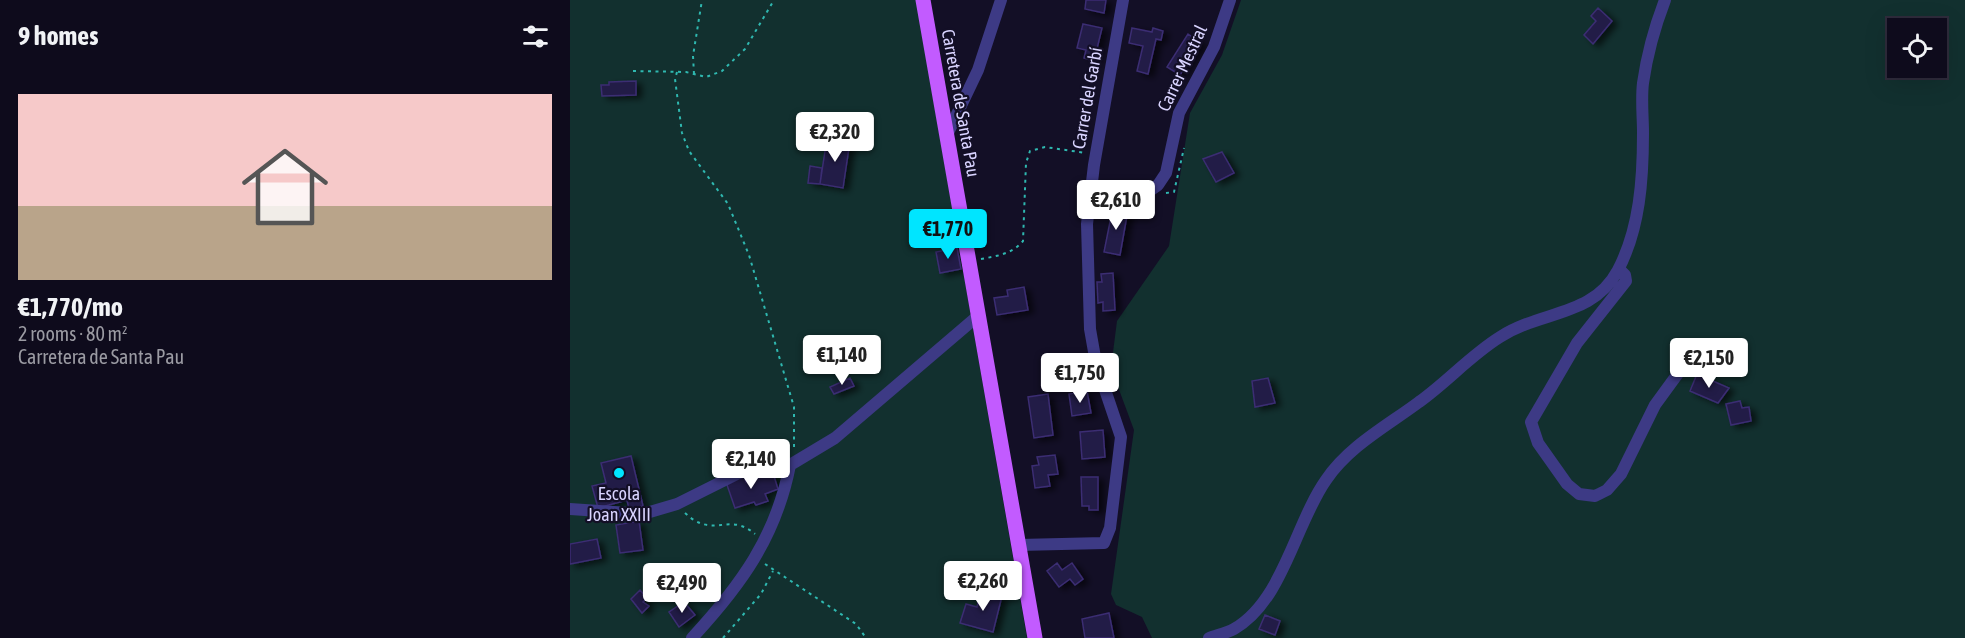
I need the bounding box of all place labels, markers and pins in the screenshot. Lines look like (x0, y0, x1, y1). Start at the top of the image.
pin: €2,320 (786, 112, 884, 163)
pin: €2,610 (1067, 180, 1165, 231)
pin: €1,770 (899, 209, 997, 260)
pin: €1,140 (793, 335, 891, 386)
pin: €2,150 (1660, 338, 1758, 389)
pin: €1,750 (1031, 353, 1129, 404)
pin: €2,140 (702, 439, 800, 490)
marker: Escola Joan XXIII (612, 466, 626, 480)
place label: Escola Joan XXIII (587, 483, 651, 525)
pin: €2,260 (934, 561, 1032, 612)
pin: €2,490 (633, 563, 731, 614)

